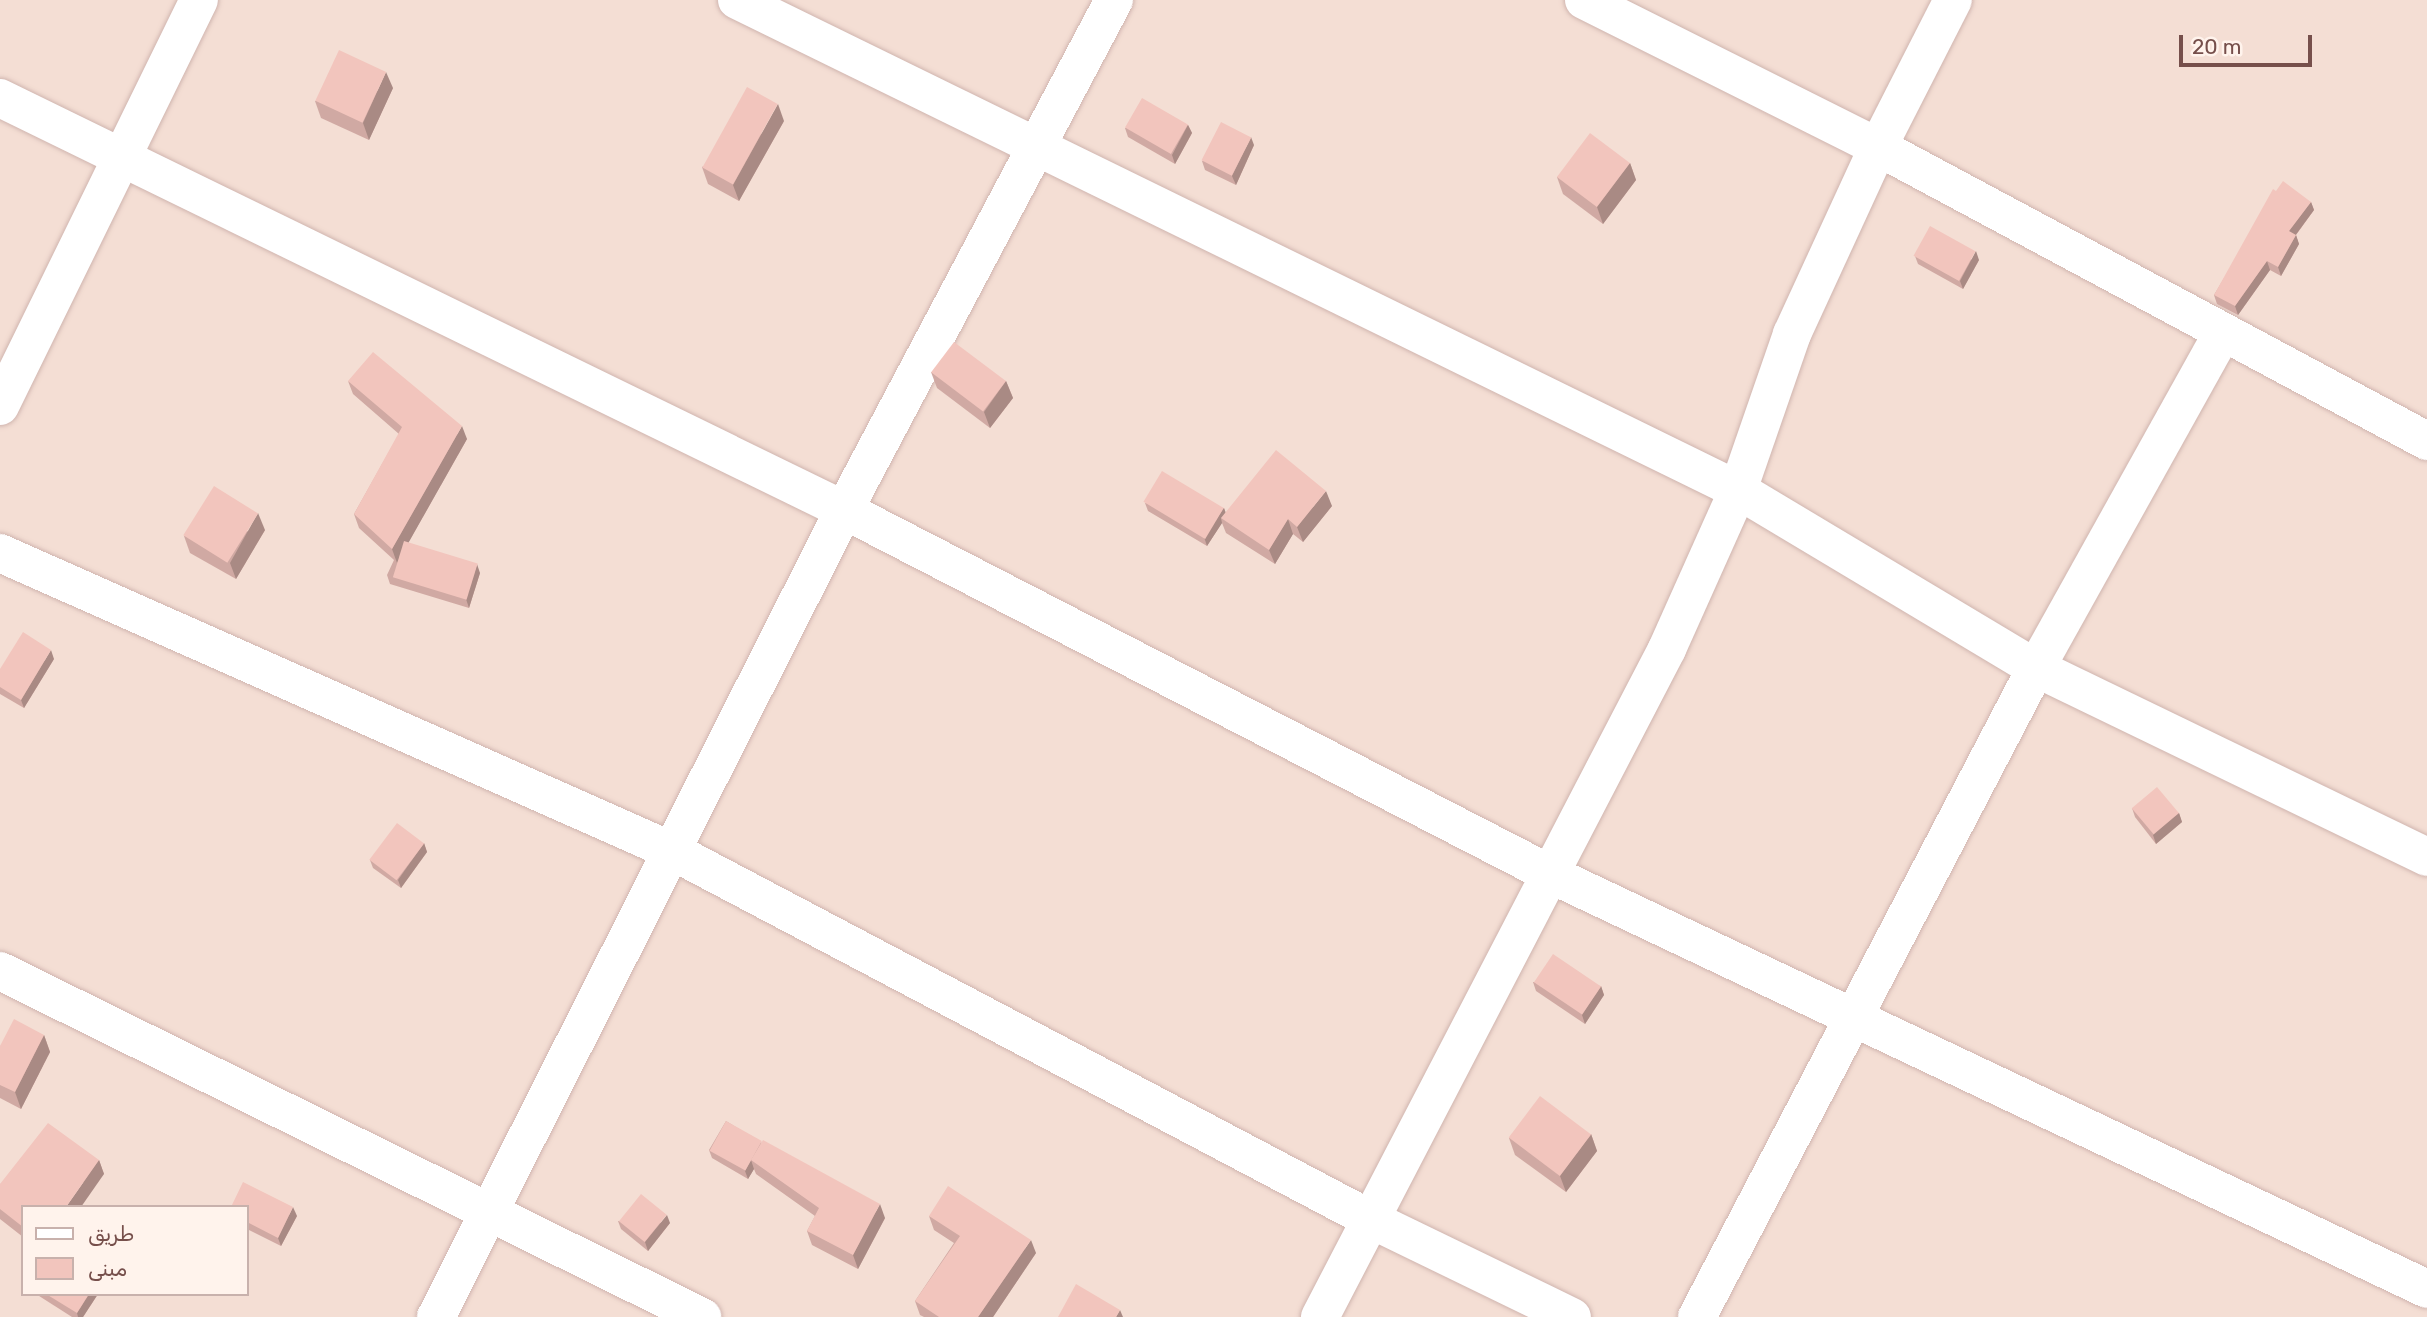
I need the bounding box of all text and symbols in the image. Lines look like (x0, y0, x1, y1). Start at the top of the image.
scale bar (2182, 21, 2315, 65)
text: 20 m (2192, 34, 2241, 59)
legend (21, 1205, 248, 1296)
text: طريق (88, 1221, 134, 1246)
text: مبنى (88, 1256, 127, 1281)

